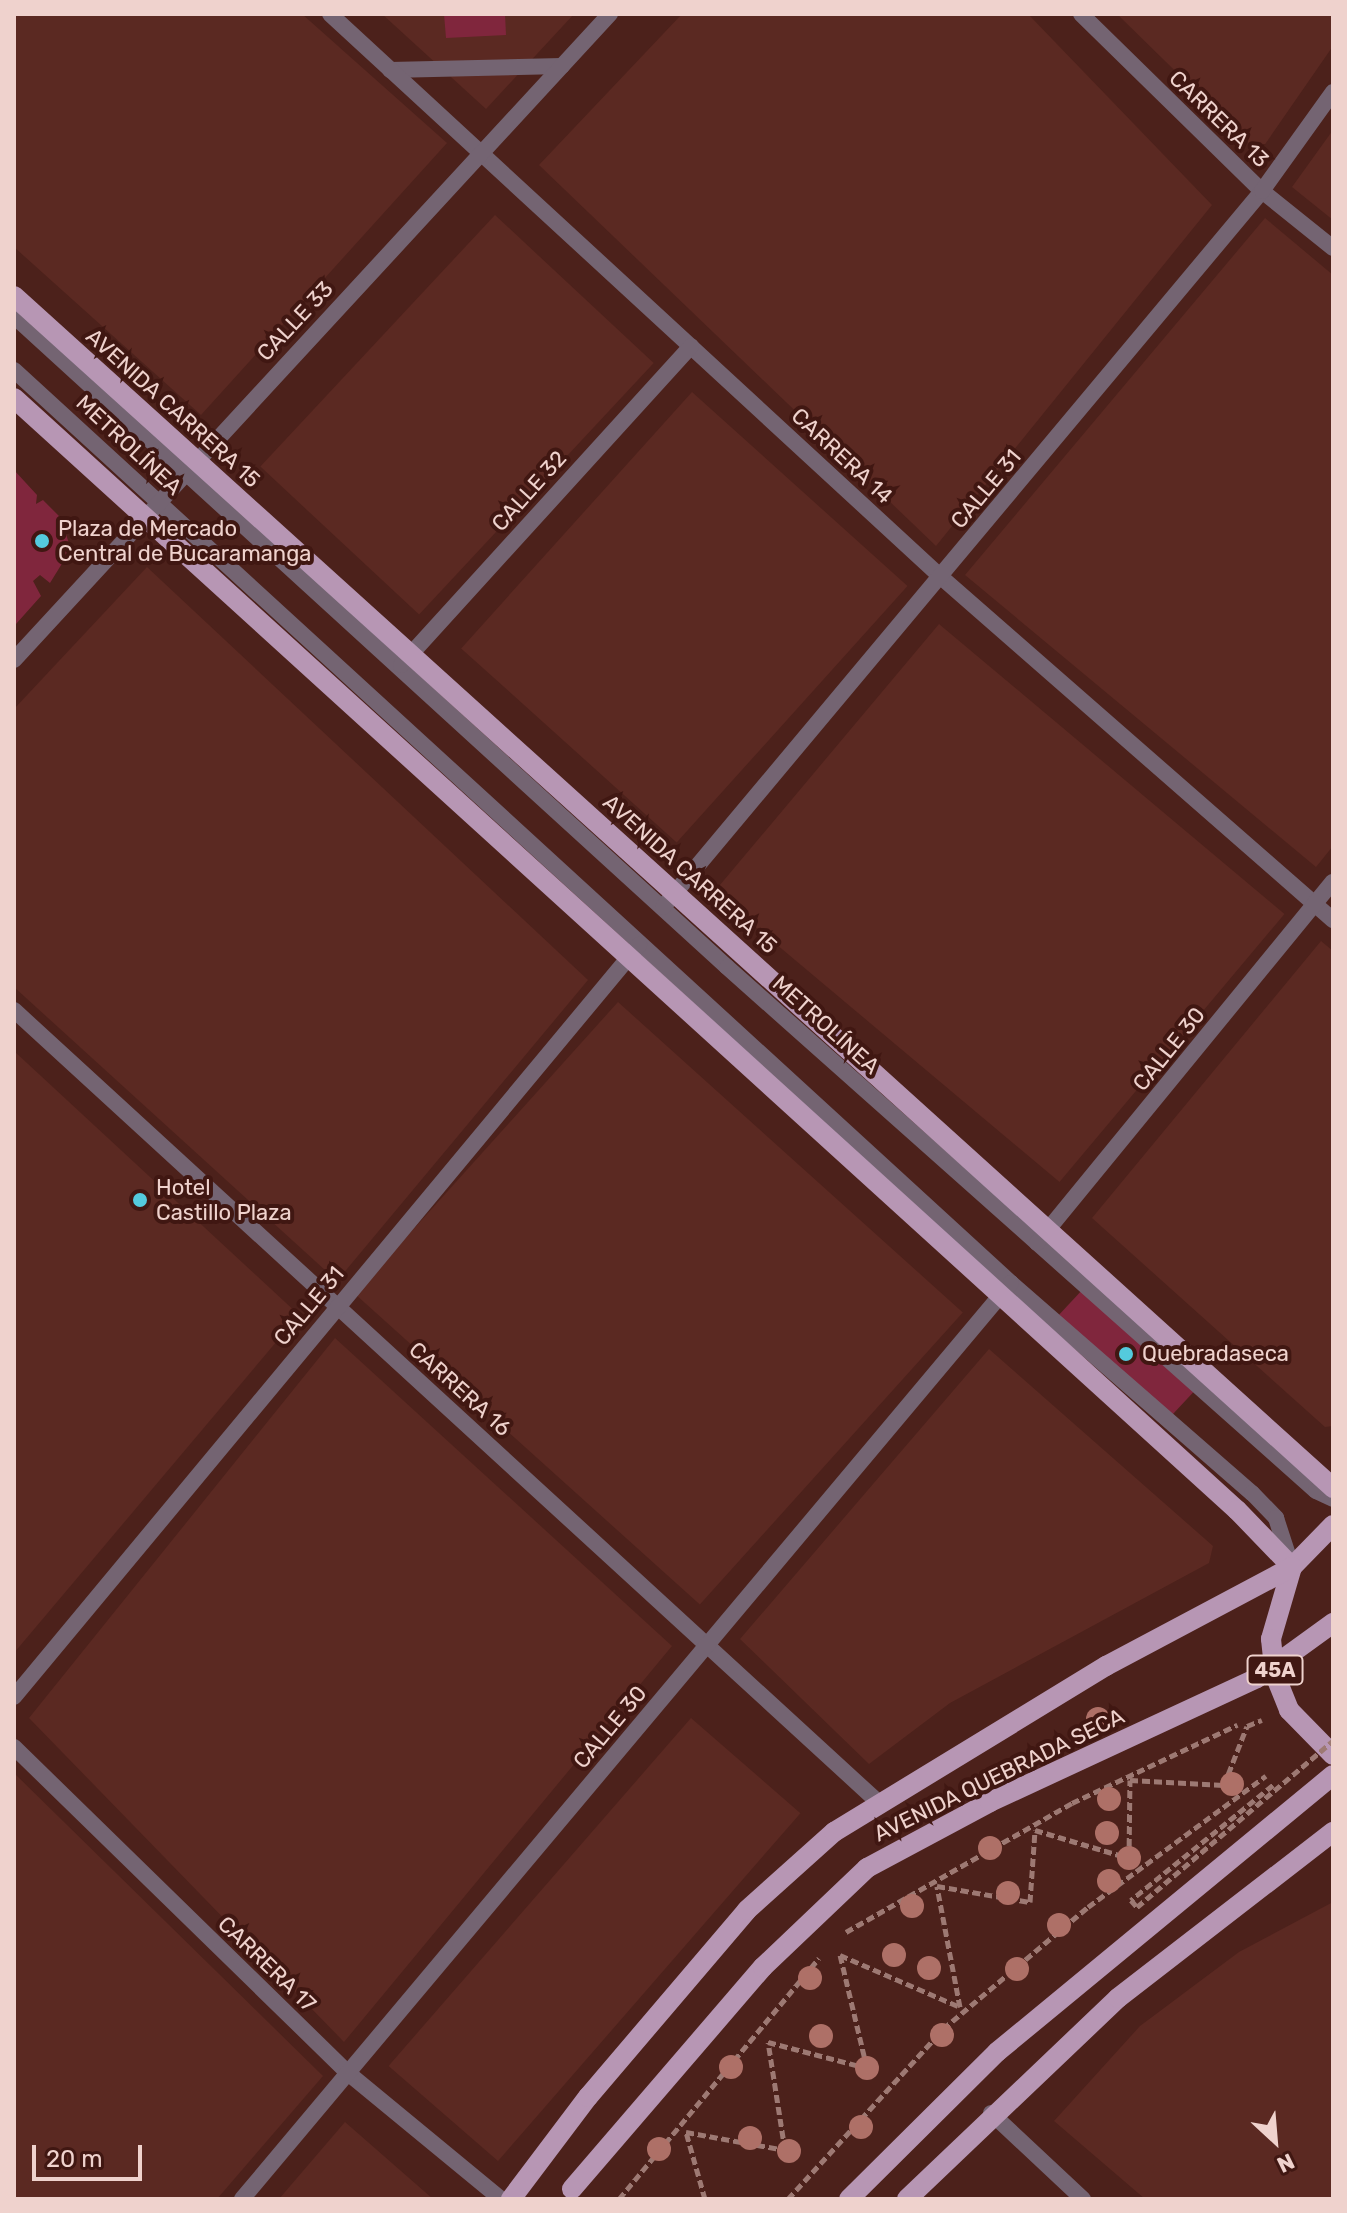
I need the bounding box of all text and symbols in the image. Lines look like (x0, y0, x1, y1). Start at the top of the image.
street label: CARRERA 13 (1164, 65, 1274, 173)
street label: CALLE 33 (252, 276, 338, 366)
street label: AVENIDA CARRERA 15 (80, 323, 266, 493)
street label: METROLÍNEA (71, 389, 187, 501)
street label: CARRERA 14 (786, 402, 898, 510)
street label: CALLE 31 (945, 444, 1027, 534)
street label: CALLE 32 (486, 445, 572, 537)
place label: Plaza de Mercado Central de Bucaramanga (58, 515, 311, 566)
marker: Plaza de Mercado Central de Bucaramanga (33, 532, 51, 550)
street label: AVENIDA CARRERA 15 (597, 789, 783, 959)
street label: METROLÍNEA (767, 970, 885, 1080)
street label: CALLE 30 (1127, 1002, 1211, 1096)
place label: Hotel Castillo Plaza (156, 1174, 292, 1226)
marker: Hotel Castillo Plaza (131, 1191, 149, 1209)
street label: CALLE 31 (268, 1261, 350, 1351)
street label: CARRERA 16 (403, 1336, 517, 1442)
place label: Quebradaseca (1142, 1341, 1289, 1367)
marker: Quebradaseca (1117, 1345, 1135, 1363)
road number: 45A (1245, 1654, 1305, 1686)
street label: CALLE 30 (568, 1680, 652, 1774)
street label: AVENIDA QUEBRADA SECA (869, 1703, 1129, 1847)
street label: CARRERA 17 (212, 1911, 322, 2017)
north arrow (1235, 2101, 1315, 2181)
scale bar (36, 2129, 146, 2179)
text: 20 m (46, 2145, 103, 2173)
text: N (1273, 2147, 1299, 2179)

